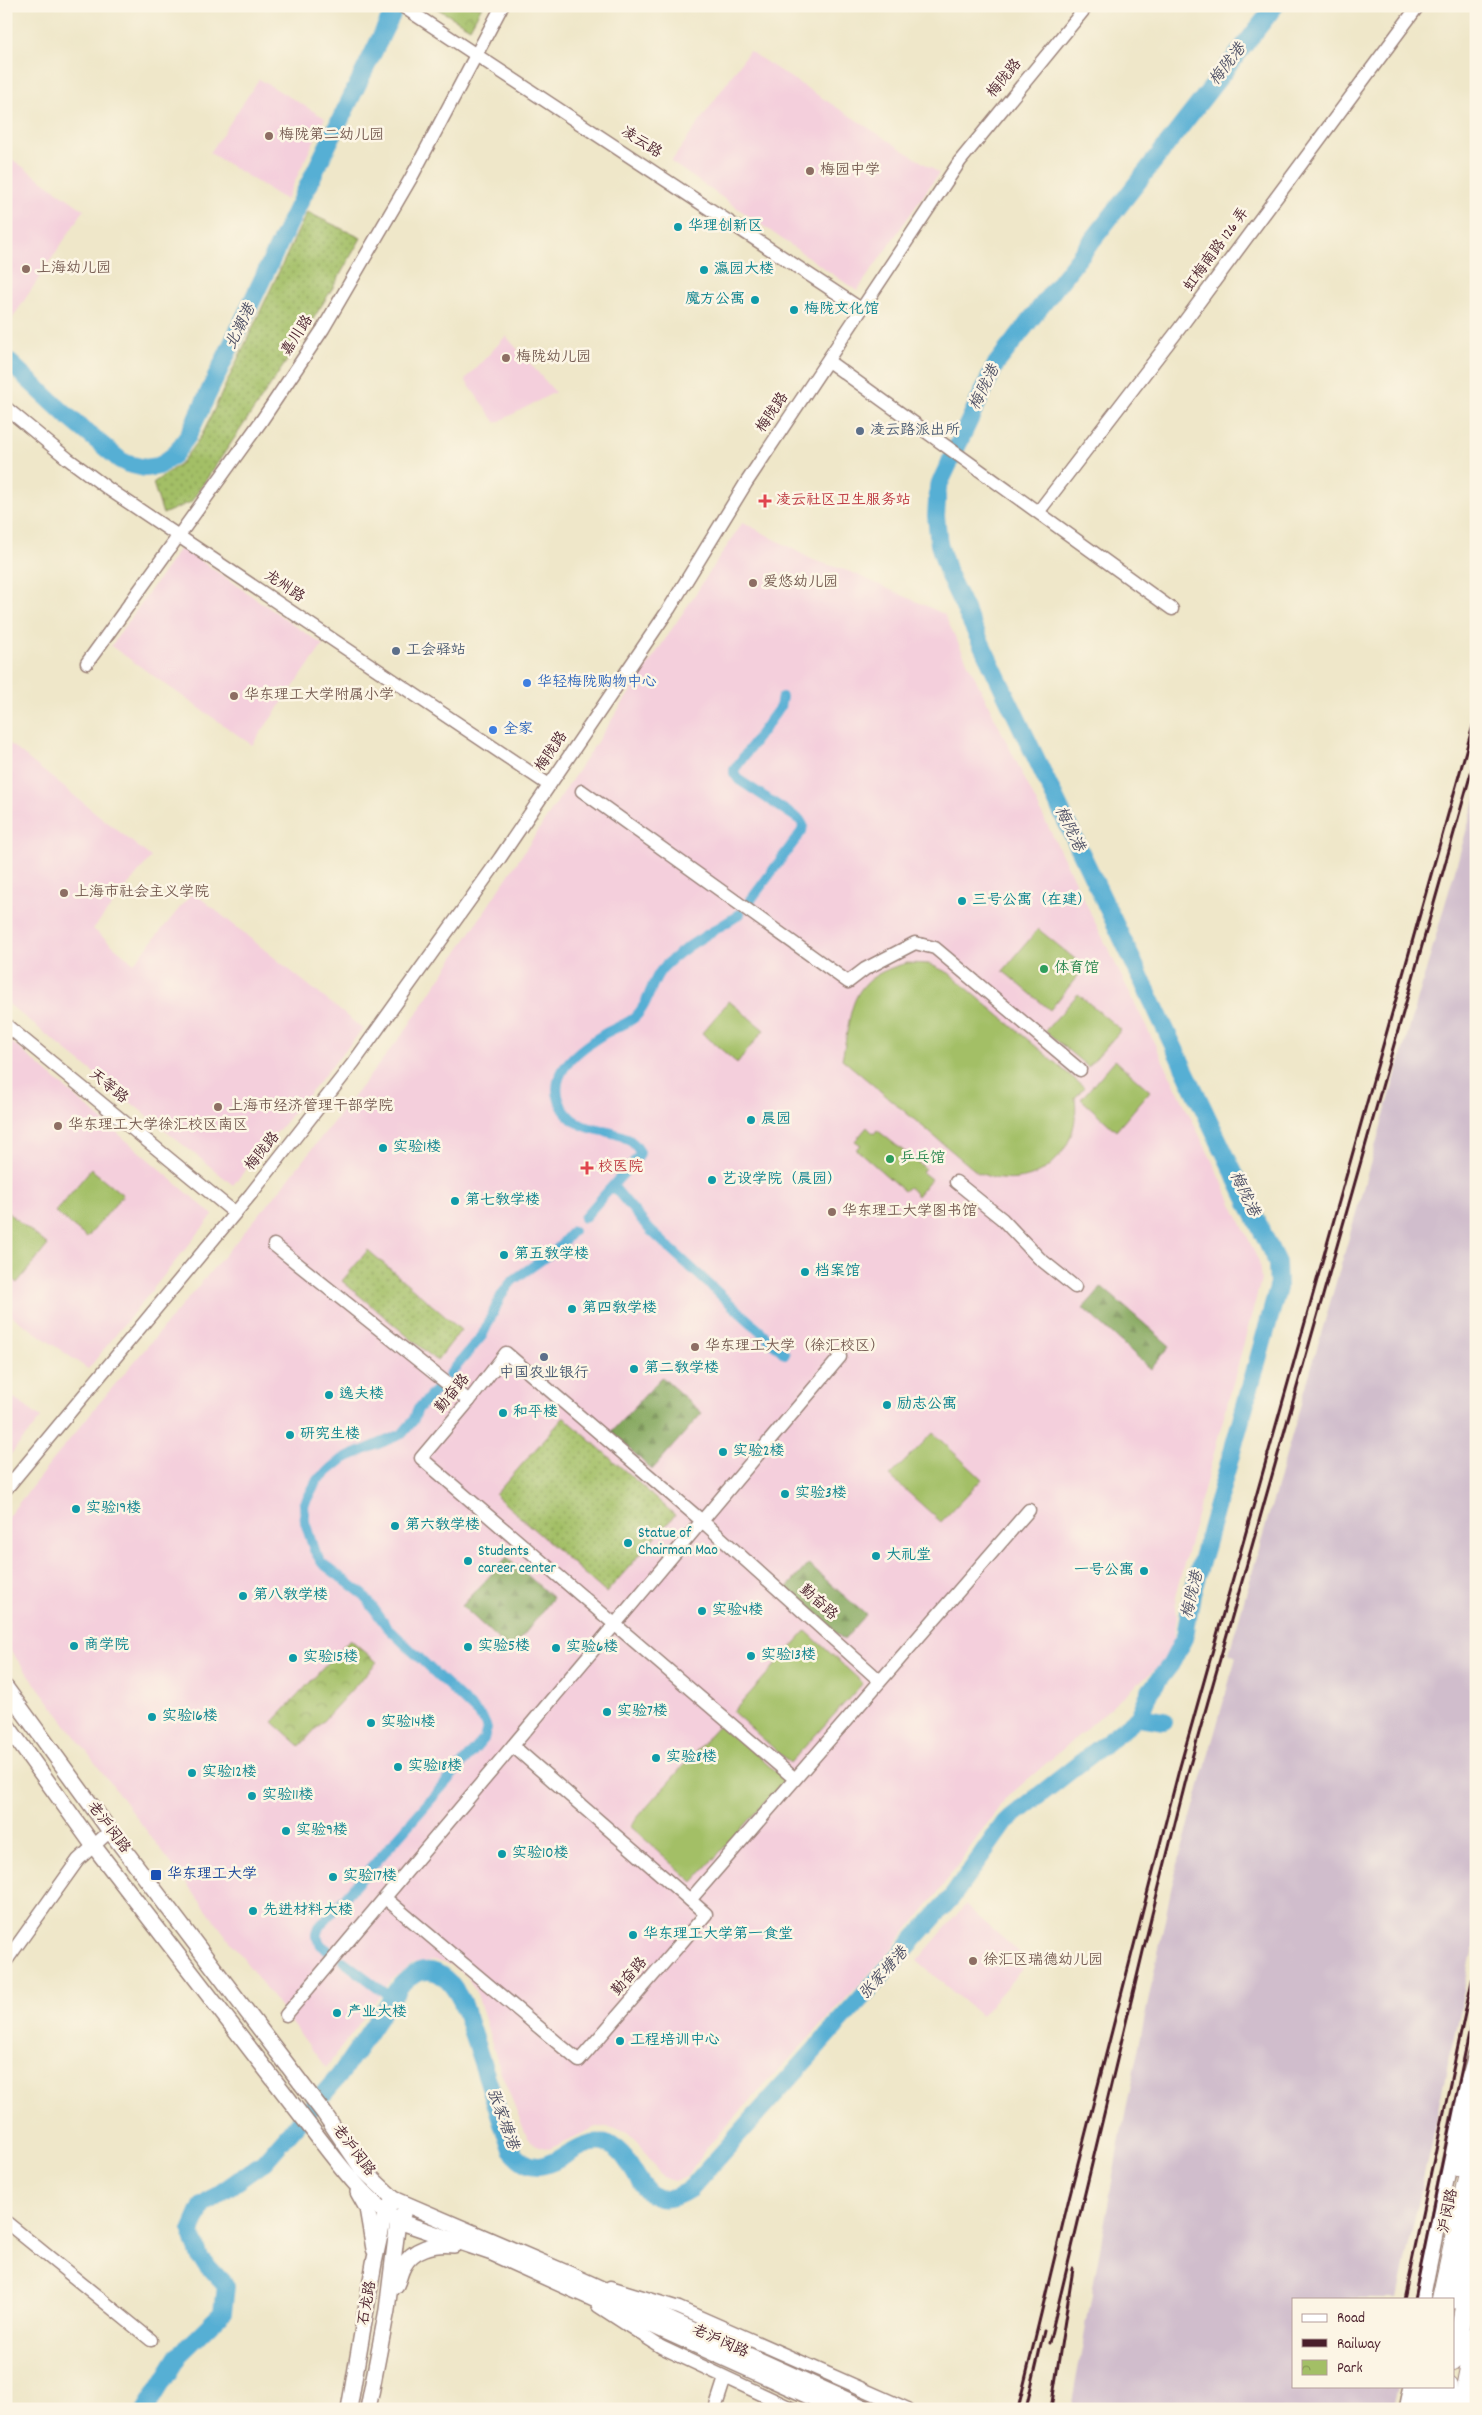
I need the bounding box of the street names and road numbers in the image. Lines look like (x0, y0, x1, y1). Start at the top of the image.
street label: 梅陇路 (982, 55, 1028, 103)
street label: 凌云路 (616, 122, 666, 164)
street label: 虹梅南路 126 弄 (1179, 203, 1255, 297)
street label: 嘉川路 (277, 311, 319, 361)
street label: 梅陇路 (751, 388, 795, 438)
street label: 龙州路 (259, 565, 309, 609)
street label: 梅陇路 (530, 727, 574, 777)
street label: 天等路 (84, 1064, 132, 1110)
street label: 梅陇路 (240, 1128, 286, 1176)
street label: 勤奋路 (430, 1370, 476, 1418)
street label: 勤奋路 (794, 1580, 842, 1626)
street label: 老沪闵路 (81, 1797, 135, 1859)
street label: 勤奋路 (607, 1953, 653, 2001)
street label: 老沪闵路 (326, 2120, 380, 2182)
street label: 沪闵路 (1434, 2187, 1464, 2235)
street label: 石龙路 (353, 2279, 383, 2327)
street label: 老沪闵路 (688, 2320, 752, 2364)

